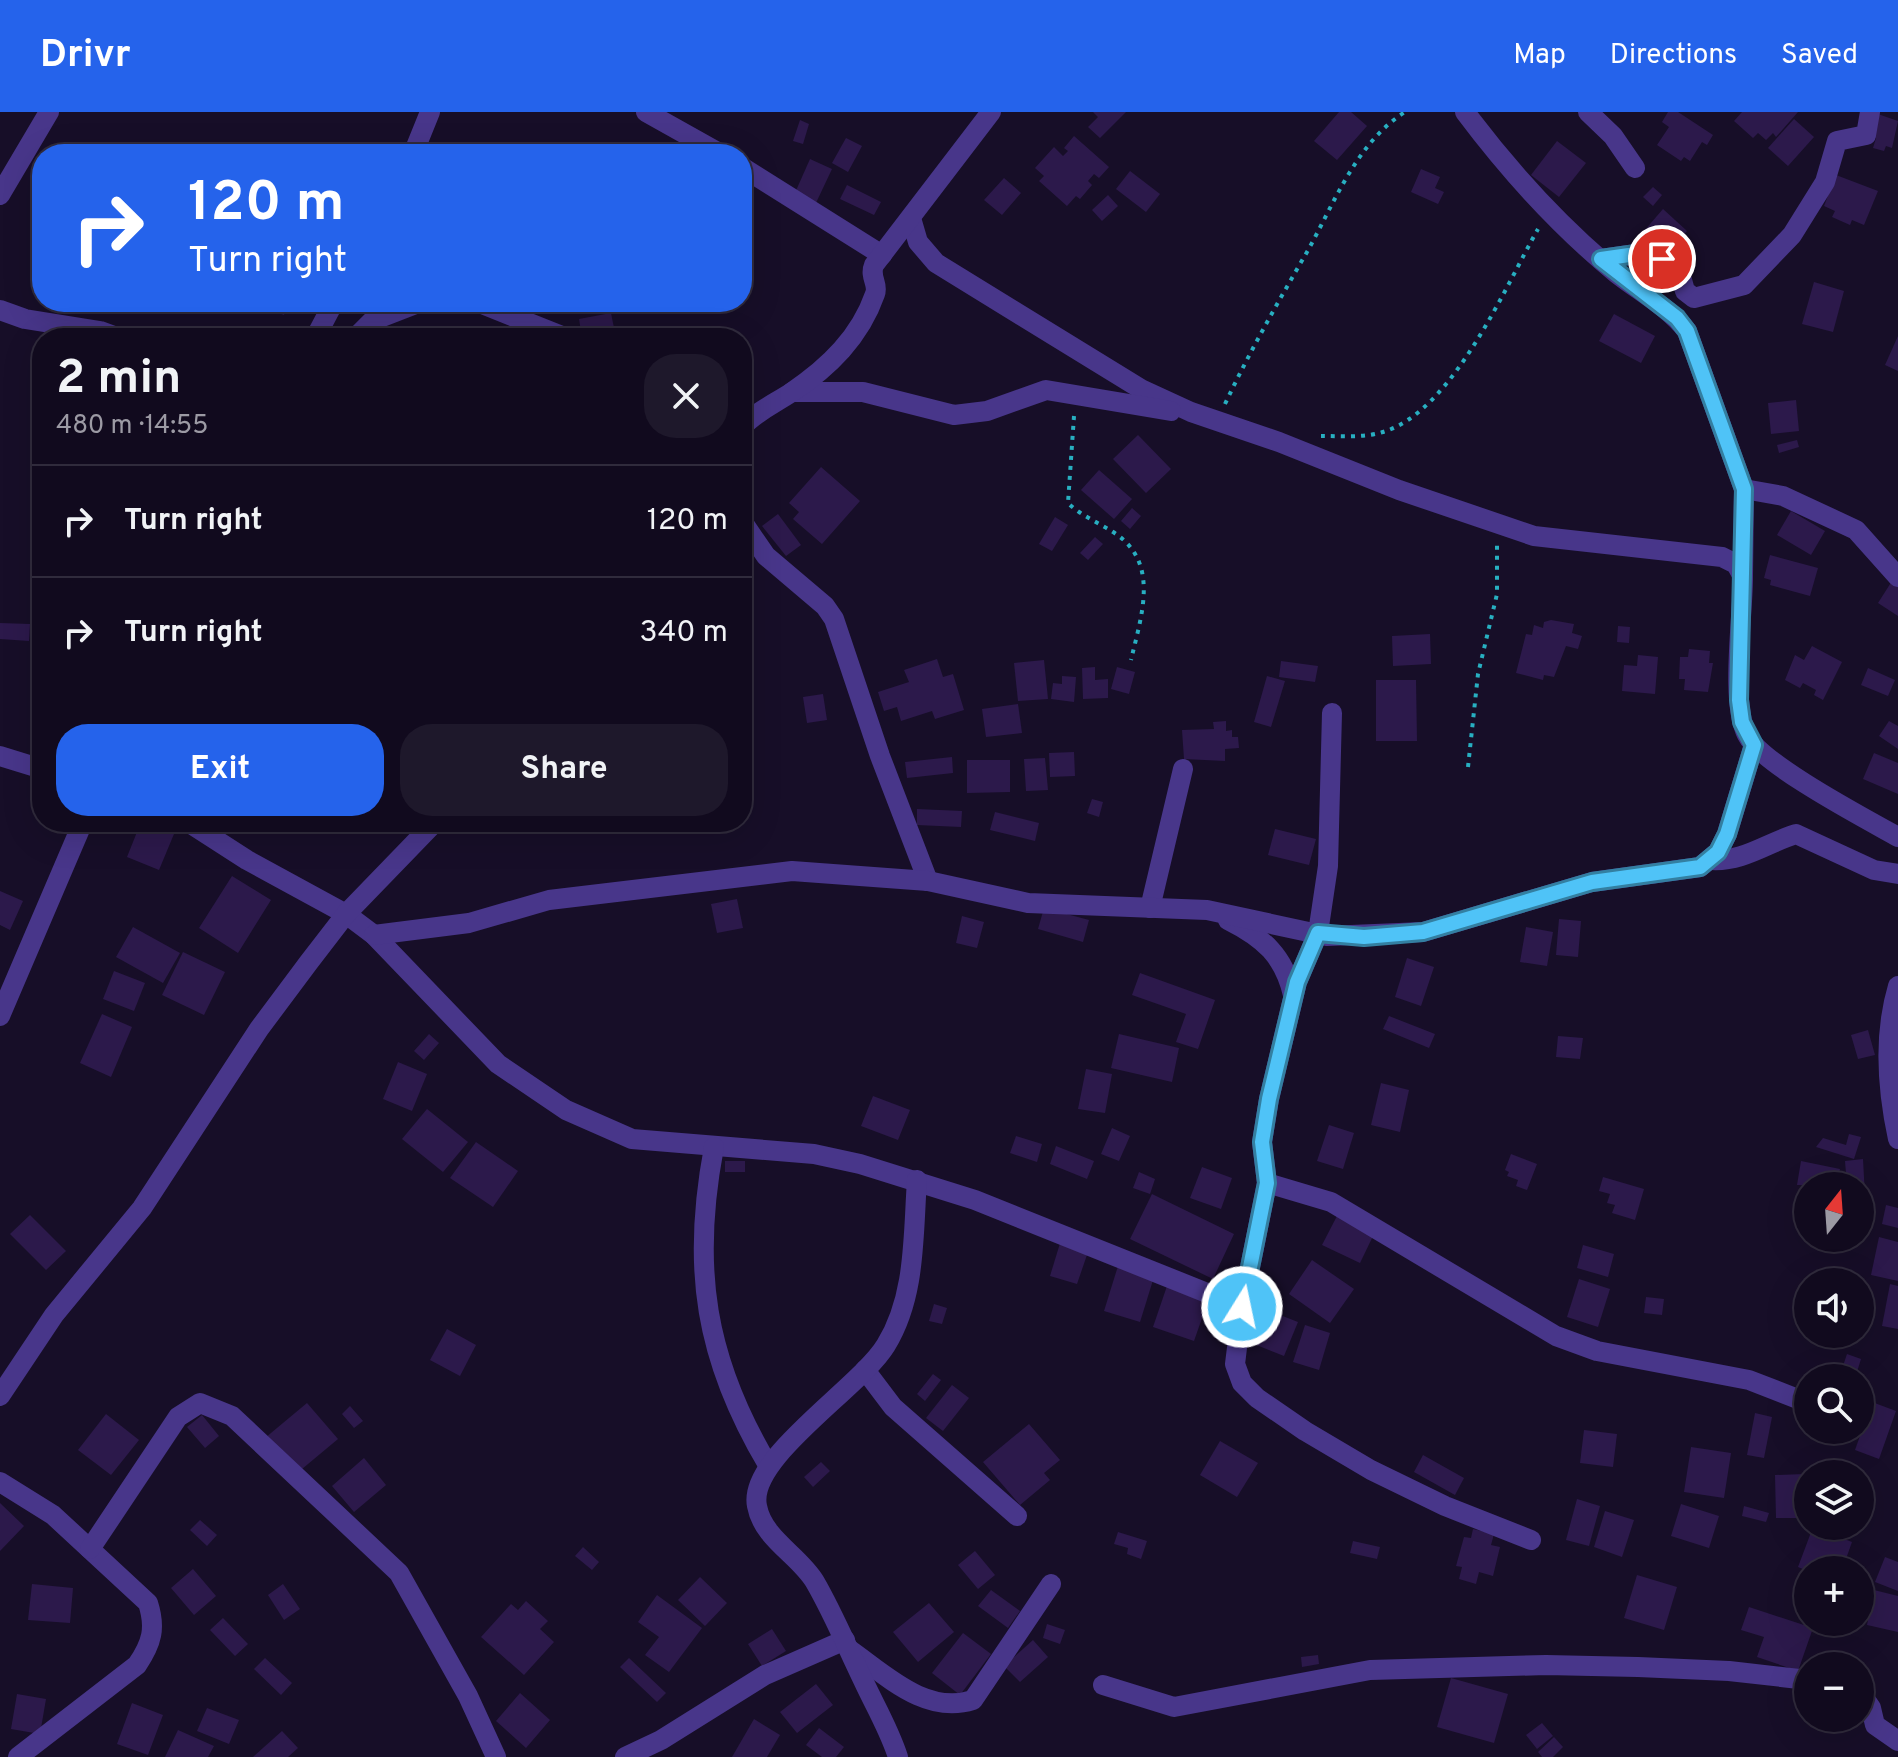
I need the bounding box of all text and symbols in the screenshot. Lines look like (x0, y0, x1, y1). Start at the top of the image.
text: Drivr (40, 32, 131, 81)
text: Map (1513, 38, 1566, 74)
text: Directions (1610, 38, 1737, 74)
text: Saved (1781, 38, 1858, 74)
text: 120 m (188, 170, 345, 240)
icon: right (56, 176, 160, 280)
pin (1628, 225, 1696, 293)
icon: arrive (1640, 237, 1684, 281)
text: Turn right (188, 239, 347, 285)
text: 2 min (56, 350, 181, 410)
button: close (644, 354, 728, 438)
text: 480 m · 14:55 (56, 410, 208, 443)
icon: right (56, 499, 100, 543)
text: Turn right (124, 503, 262, 540)
text: 120 m (647, 503, 728, 540)
icon: right (56, 611, 100, 655)
text: Turn right (124, 615, 262, 652)
text: 340 m (640, 615, 728, 652)
button: Exit (56, 724, 384, 816)
button: Share (400, 724, 728, 816)
north arrow (1794, 1172, 1874, 1252)
map controls (1794, 1172, 1874, 1732)
position arrow (1200, 1265, 1284, 1349)
button: sound (1794, 1268, 1874, 1348)
button: search (1794, 1364, 1874, 1444)
button: layers (1794, 1460, 1874, 1540)
button: + (1794, 1556, 1874, 1636)
button: − (1794, 1652, 1874, 1732)

